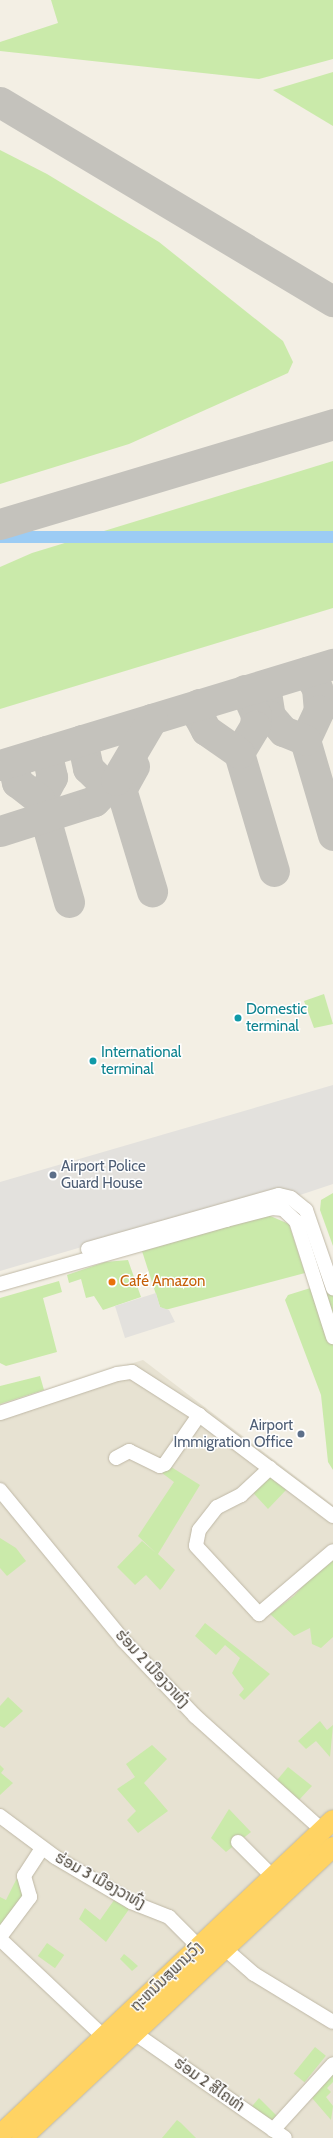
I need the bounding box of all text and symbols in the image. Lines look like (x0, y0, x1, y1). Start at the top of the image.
place label: Domestic terminal (246, 1000, 307, 1035)
marker: Domestic terminal (233, 1013, 243, 1023)
place label: International terminal (101, 1043, 181, 1078)
marker: International terminal (88, 1056, 98, 1066)
place label: Airport Police Guard House (61, 1157, 146, 1192)
marker: Airport Police Guard House (48, 1170, 58, 1180)
place label: Café Amazon (120, 1273, 205, 1291)
marker: Café Amazon (107, 1277, 117, 1287)
place label: Airport Immigration Office (173, 1416, 293, 1451)
marker: Airport Immigration Office (296, 1429, 306, 1439)
street label: ຮ່ອມ 2 ເມືອງວາທົ່ງ (111, 1626, 193, 1712)
street label: ຮ່ອມ 3 ເມືອງວາທົ່ງ (52, 1849, 148, 1913)
street label: ຖະຫນົນສຸພານຸວົງ (127, 1938, 207, 2016)
street label: ຮ່ອມ 2 ສີໄຄທ່າ (170, 2054, 248, 2116)

